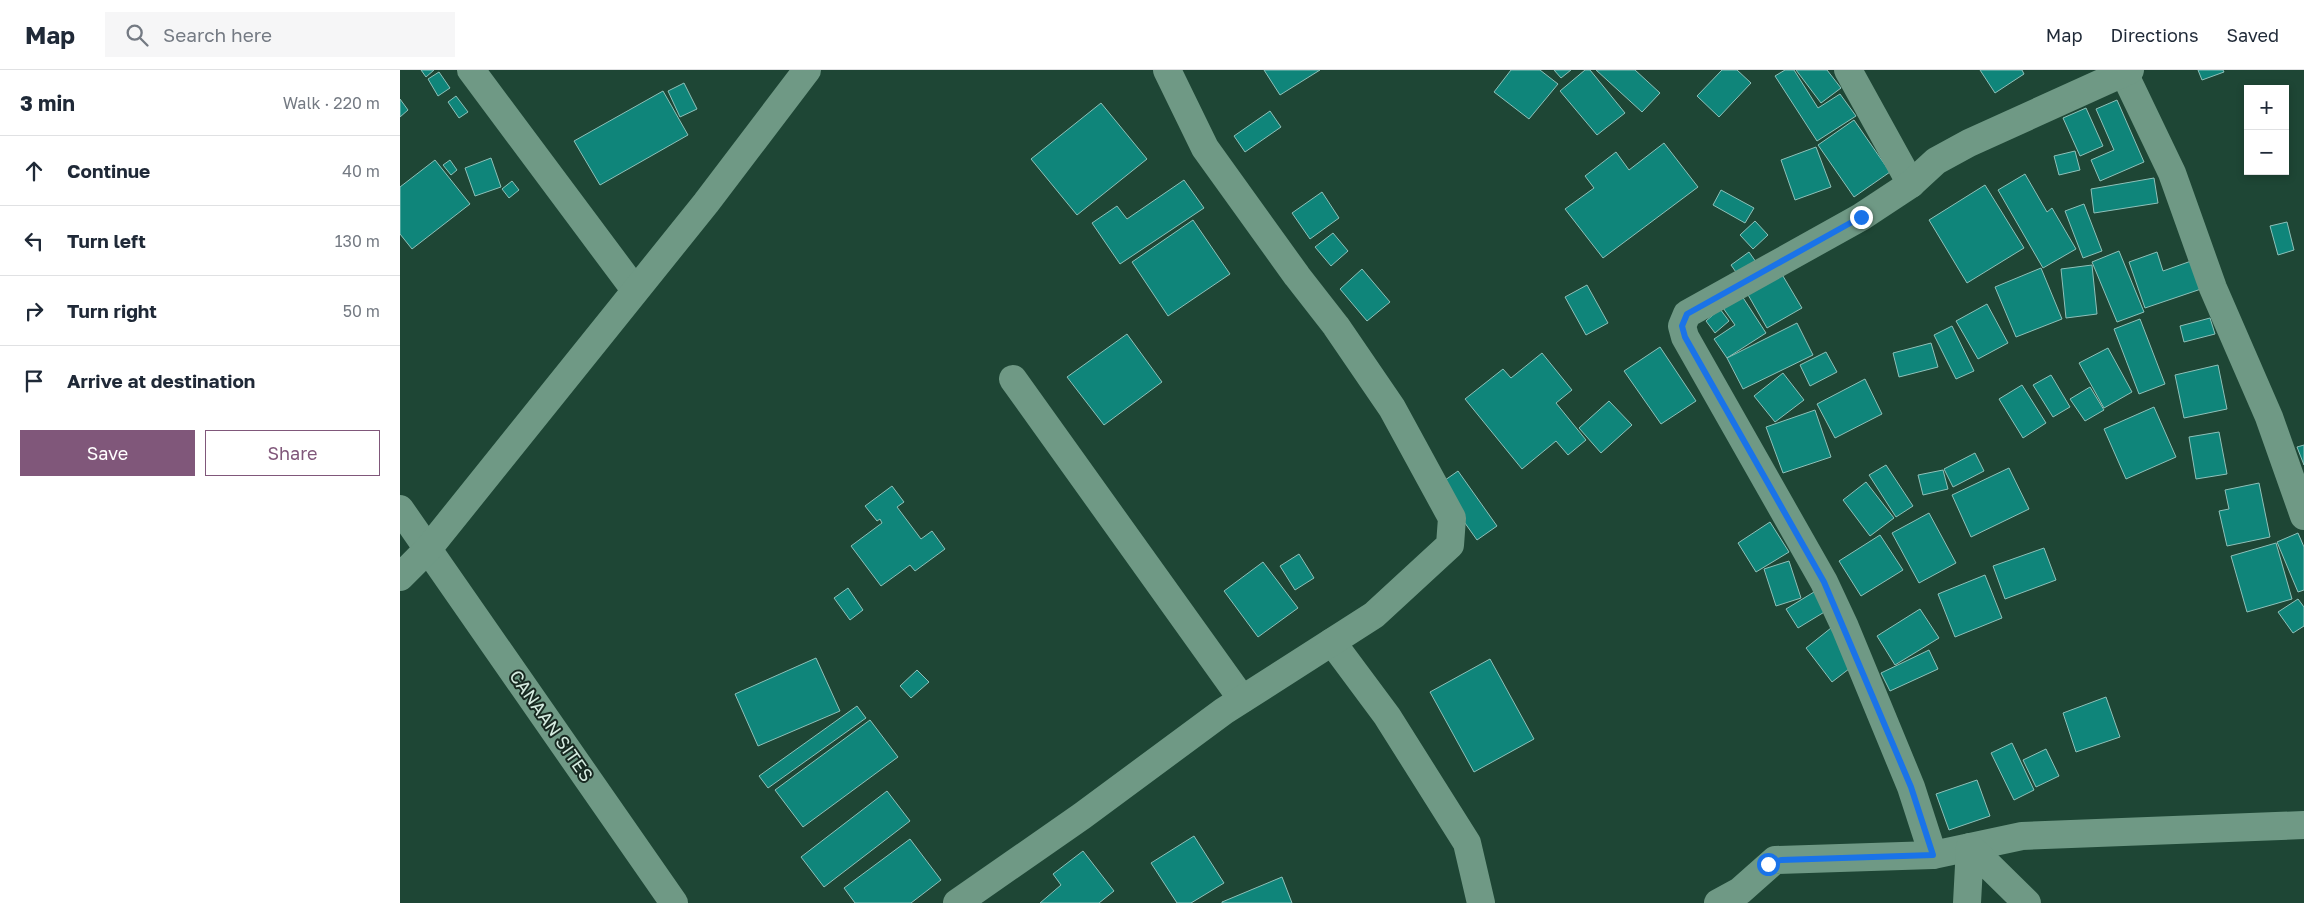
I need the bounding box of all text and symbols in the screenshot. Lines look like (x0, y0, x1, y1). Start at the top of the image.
search box (105, 12, 455, 57)
text: Map (25, 20, 75, 49)
icon: search (123, 21, 151, 49)
text: Search here (163, 23, 272, 46)
text: Map (2046, 24, 2082, 46)
text: Directions (2110, 24, 2198, 46)
text: Saved (2226, 24, 2279, 46)
map controls (2244, 85, 2289, 175)
button: + (2244, 85, 2289, 130)
text: 3 min (20, 90, 75, 116)
text: Walk · 220 m (283, 93, 380, 113)
button: − (2244, 130, 2289, 175)
icon: ahead (20, 157, 48, 185)
text: Continue (67, 159, 150, 182)
text: 40 m (342, 161, 380, 181)
route end (1850, 206, 1873, 229)
icon: left (20, 227, 48, 255)
text: Turn left (67, 229, 146, 252)
text: 130 m (335, 231, 380, 251)
icon: right (20, 297, 48, 325)
text: Turn right (67, 299, 157, 322)
text: 50 m (343, 301, 380, 321)
icon: arrive (20, 367, 48, 395)
text: Arrive at destination (67, 369, 255, 392)
button: Save (20, 430, 195, 476)
button: Share (205, 430, 380, 476)
street label: CANAAN SITES (505, 665, 598, 785)
route start (1757, 853, 1780, 876)

